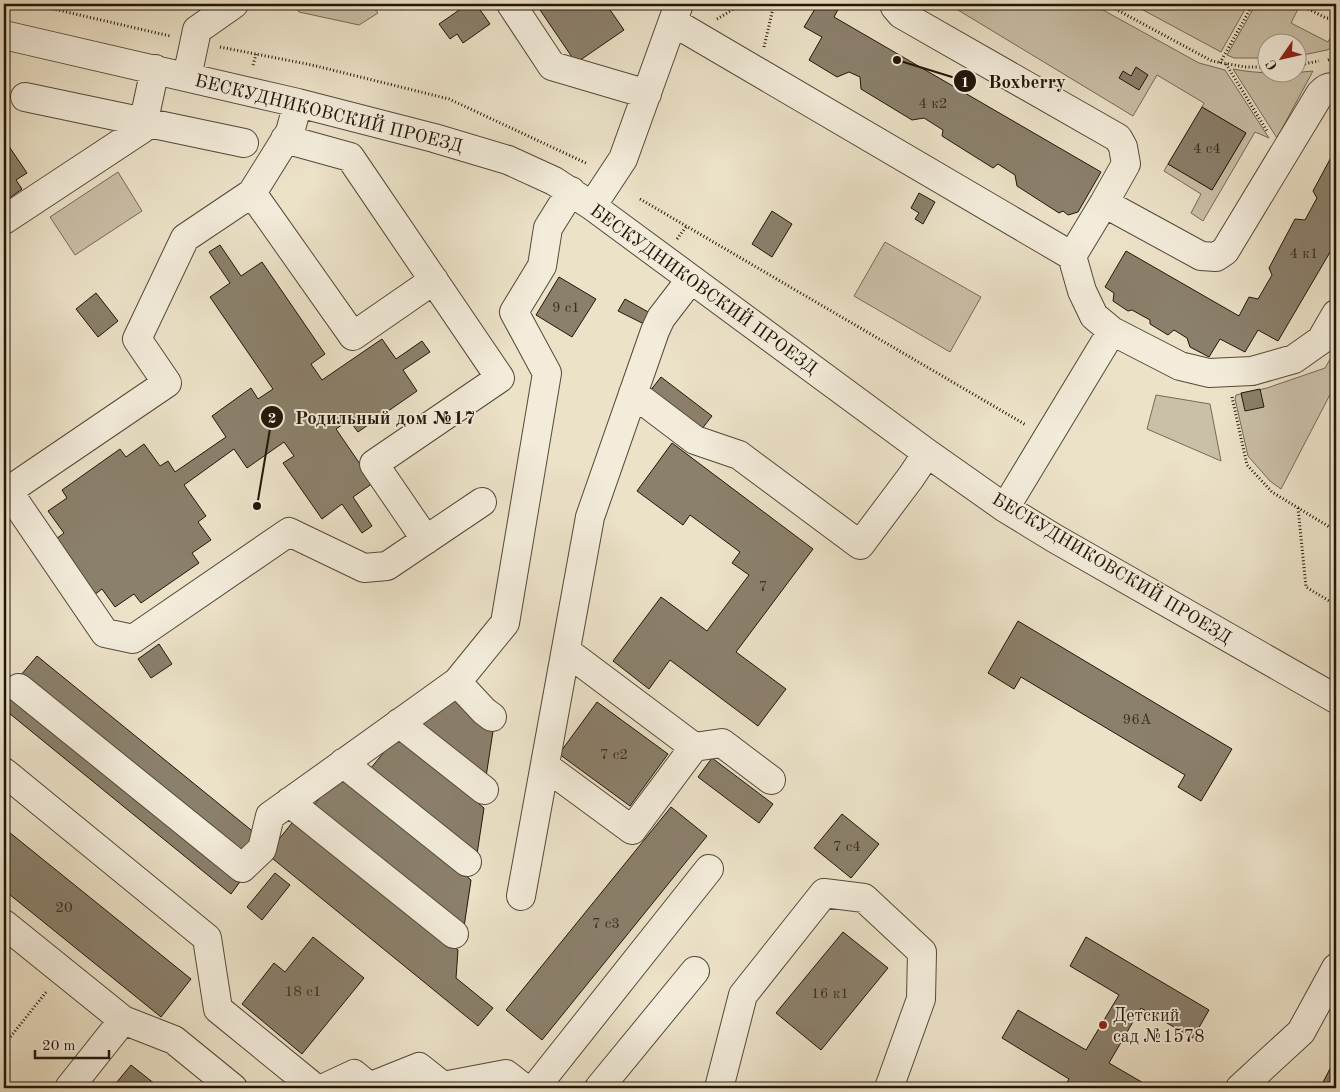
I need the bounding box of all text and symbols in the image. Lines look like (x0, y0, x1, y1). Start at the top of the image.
north arrow (1258, 32, 1308, 82)
text: С (1264, 57, 1280, 72)
callout: Boxberry (953, 64, 1075, 98)
street label: БЕСКУДНИКОВСКИЙ ПРОЕЗД (193, 68, 466, 156)
text: Boxberry (988, 74, 1066, 93)
text: 1 (961, 76, 969, 91)
house number: 4 к2 (918, 97, 948, 112)
house number: 4 с4 (1193, 142, 1221, 157)
street label: БЕСКУДНИКОВСКИЙ ПРОЕЗД (587, 198, 823, 378)
house number: 4 к1 (1289, 247, 1319, 262)
house number: 9 с1 (552, 301, 580, 316)
callout: Родильный дом №17 (259, 400, 485, 434)
text: Родильный дом №17 (295, 410, 475, 429)
text: 2 (268, 412, 276, 427)
street label: БЕСКУДНИКОВСКИЙ ПРОЕЗД (989, 487, 1236, 648)
house number: 7 (759, 580, 767, 595)
house number: 96А (1123, 713, 1152, 728)
house number: 7 с2 (600, 748, 628, 763)
house number: 7 с4 (833, 840, 861, 855)
house number: 20 (55, 901, 73, 916)
house number: 7 с3 (592, 917, 620, 932)
house number: 18 с1 (285, 985, 321, 1000)
house number: 16 к1 (811, 987, 849, 1002)
place label: Детский сад №1578 (1113, 1007, 1205, 1046)
marker: Детский сад №1578 (1097, 1019, 1109, 1031)
scale bar (35, 1027, 109, 1059)
text: 20 m (42, 1039, 76, 1054)

